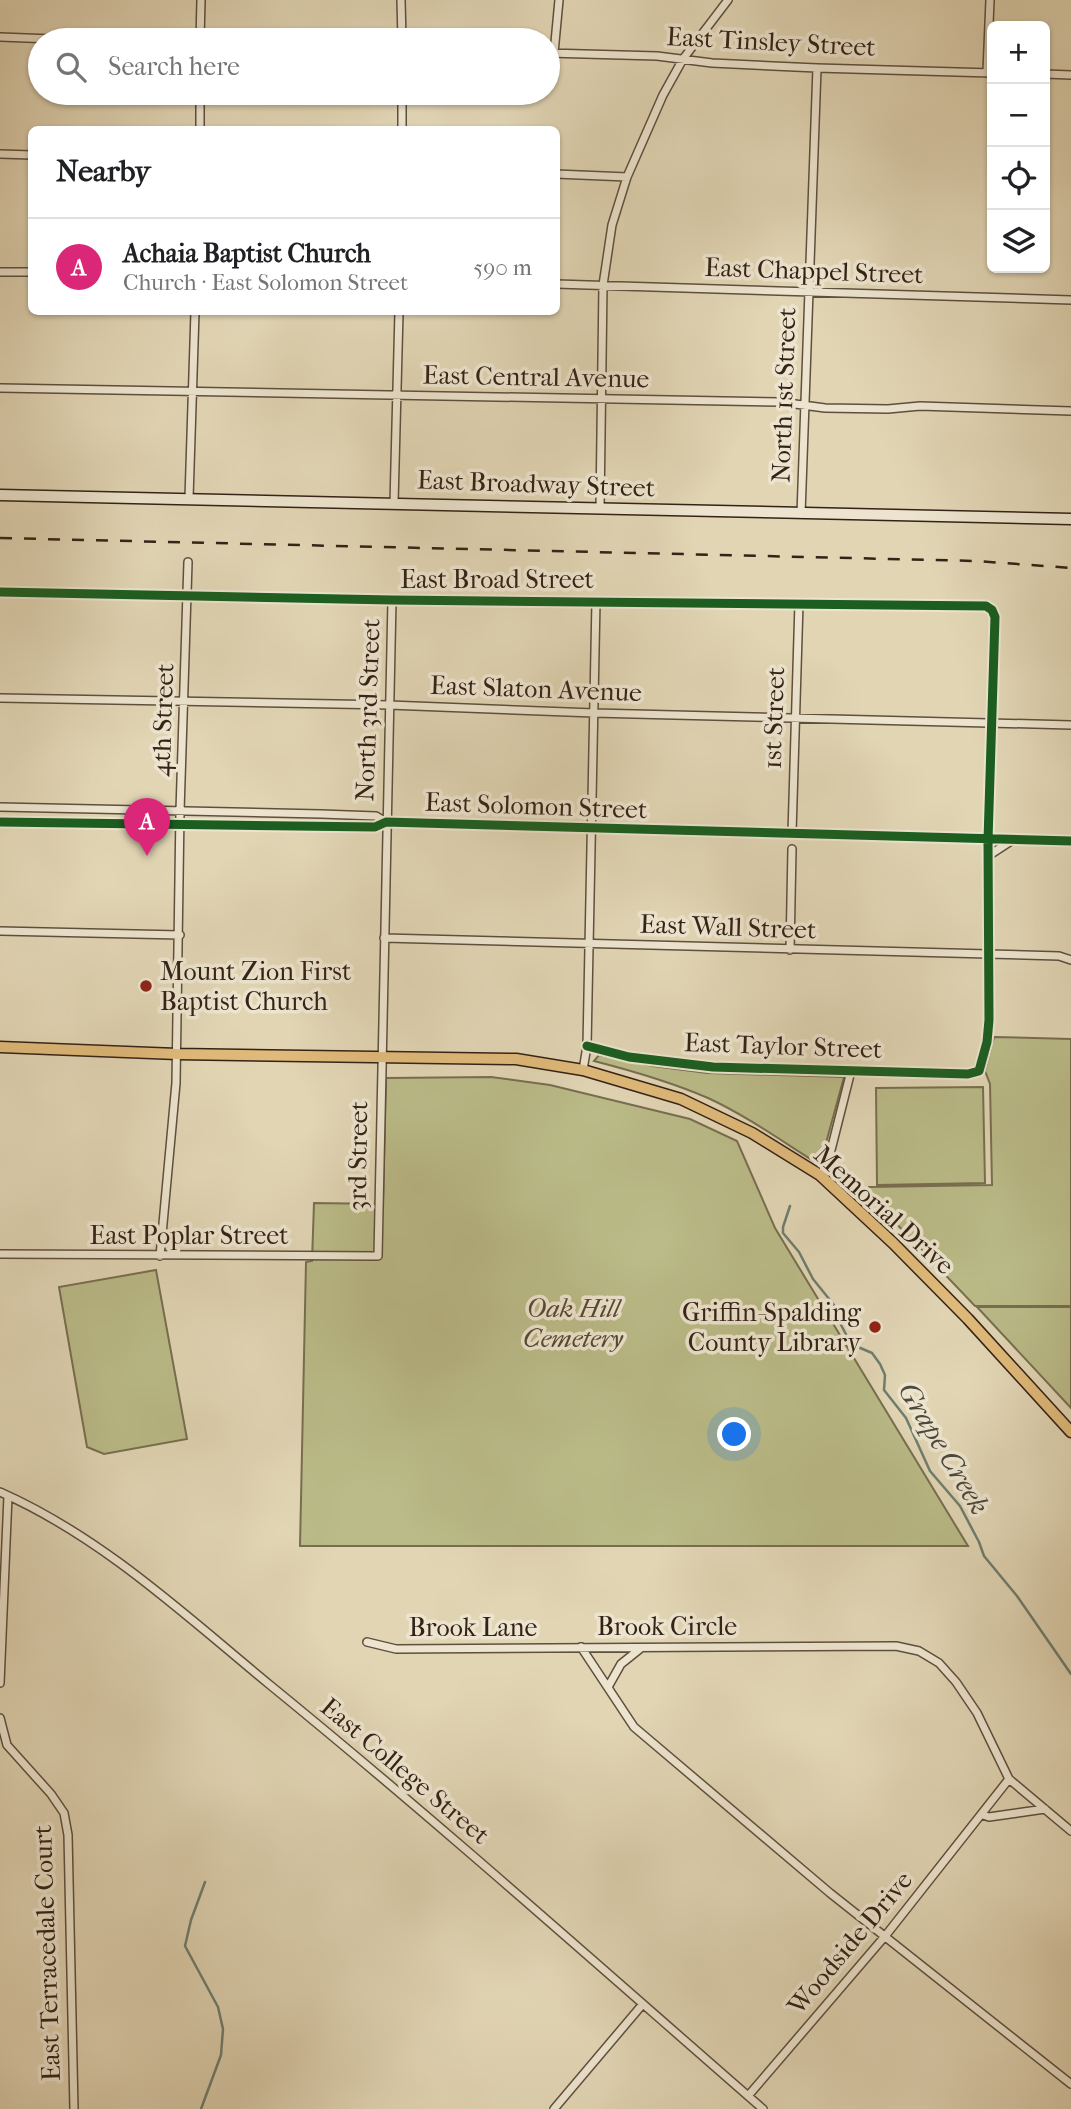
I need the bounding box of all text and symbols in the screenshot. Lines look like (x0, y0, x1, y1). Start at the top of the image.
street label: East Tinsley Street (666, 21, 877, 63)
map controls (987, 21, 1050, 273)
button: + (987, 21, 1050, 84)
search box (28, 28, 560, 105)
icon: search (52, 48, 90, 86)
text: Search here (108, 51, 240, 82)
button: − (987, 84, 1050, 147)
button: locate (987, 147, 1050, 210)
text: Nearby (56, 154, 151, 189)
button: layers (987, 210, 1050, 273)
text: Achaia Baptist Church (123, 238, 371, 269)
street label: East Chappel Street (704, 252, 925, 290)
text: A (72, 254, 86, 281)
text: 590 m (473, 254, 532, 281)
text: Church · East Solomon Street (123, 269, 408, 296)
street label: North 1st Street (765, 306, 803, 483)
street label: East Central Avenue (422, 360, 650, 394)
street label: East Broadway Street (417, 464, 656, 504)
street label: East Broad Street (400, 564, 595, 595)
street label: North 3rd Street (349, 617, 387, 802)
street label: 4th Street (146, 662, 180, 777)
street label: 1st Street (757, 666, 791, 770)
street label: East Slaton Avenue (430, 670, 643, 708)
street label: East Solomon Street (424, 787, 648, 825)
pin: A (124, 798, 170, 856)
street label: East Wall Street (639, 908, 818, 946)
place label: Mount Zion First Baptist Church (160, 956, 352, 1017)
marker: Mount Zion First Baptist Church (138, 978, 154, 994)
street label: East Taylor Street (683, 1027, 883, 1065)
street label: 3rd Street (342, 1100, 374, 1211)
street label: Memorial Drive (808, 1139, 961, 1281)
street label: East Poplar Street (90, 1220, 289, 1251)
park label: Oak Hill Cemetery (523, 1293, 624, 1354)
place label: Griffin-Spalding County Library (682, 1297, 862, 1358)
marker: Griffin-Spalding County Library (867, 1319, 883, 1335)
water label: Grape Creek (892, 1376, 996, 1520)
your location (717, 1417, 751, 1451)
street label: Brook Circle (597, 1611, 737, 1642)
street label: Brook Lane (409, 1612, 537, 1643)
street label: East College Street (314, 1691, 496, 1851)
street label: East Terracedale Court (27, 1824, 67, 2082)
street label: Woodside Drive (780, 1865, 919, 2022)

